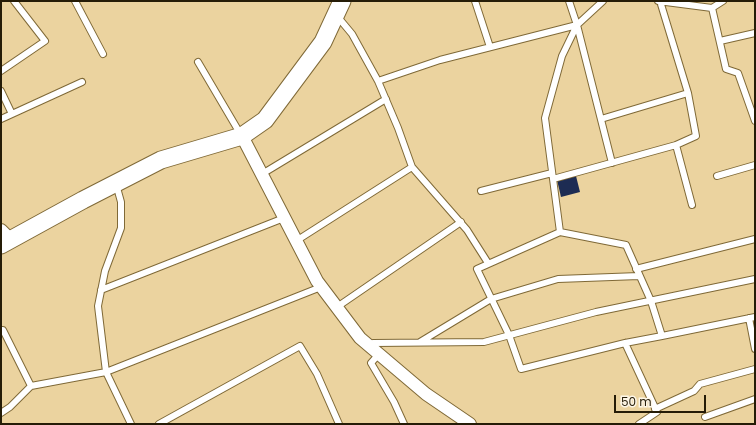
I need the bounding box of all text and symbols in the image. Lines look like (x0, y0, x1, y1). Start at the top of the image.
scale bar (616, 387, 708, 413)
text: 50 m (621, 393, 652, 410)

